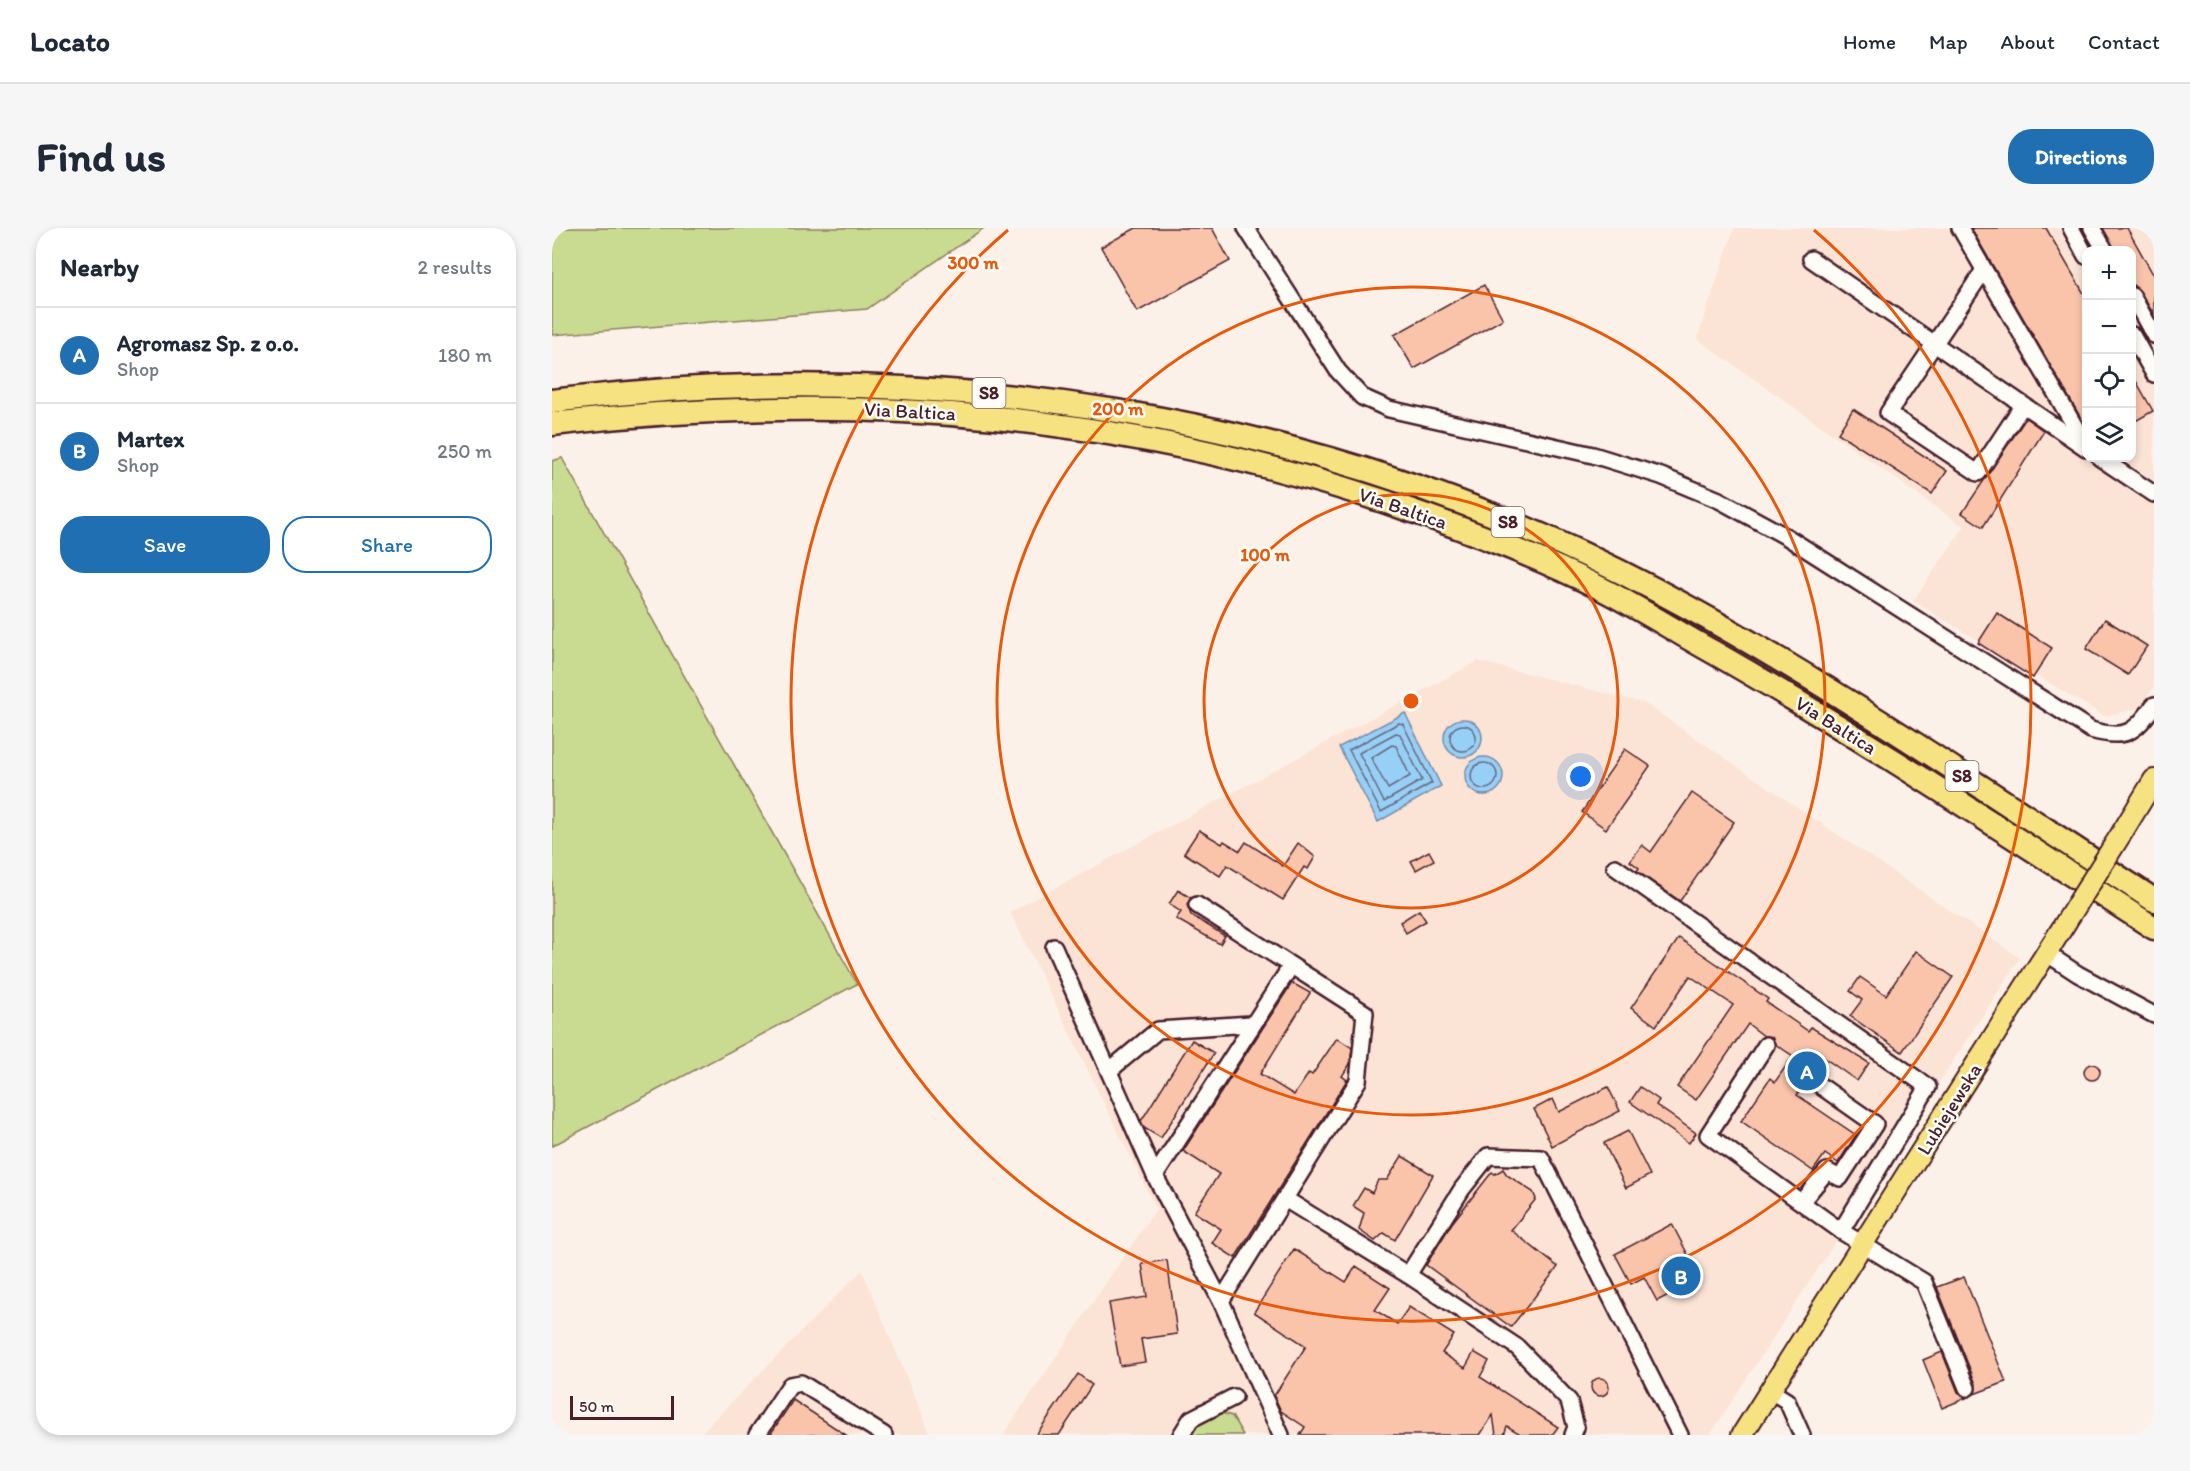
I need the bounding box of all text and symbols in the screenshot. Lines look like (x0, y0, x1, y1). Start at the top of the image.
text: Locato (30, 24, 110, 58)
text: Home (1843, 29, 1896, 54)
text: Map (1929, 29, 1968, 54)
text: About (2001, 29, 2055, 54)
text: Contact (2088, 29, 2160, 54)
button: Directions (2008, 129, 2154, 184)
text: Find us (36, 131, 166, 182)
map controls (2082, 246, 2136, 462)
button: + (2082, 246, 2136, 300)
text: Nearby (60, 251, 139, 283)
text: 300 m (947, 252, 999, 274)
text: 2 results (418, 255, 492, 279)
button: − (2082, 300, 2136, 354)
text: Agromasz Sp. z o.o. (117, 330, 299, 357)
text: A (73, 343, 86, 367)
text: 180 m (438, 343, 492, 367)
button: locate (2082, 354, 2136, 408)
text: Shop (117, 357, 159, 381)
road number: S8 (972, 378, 1006, 408)
street label: Via Baltica (864, 397, 957, 425)
text: 200 m (1093, 398, 1144, 420)
button: layers (2082, 408, 2136, 462)
text: Martex (117, 426, 184, 453)
text: B (73, 439, 86, 463)
text: 250 m (437, 439, 492, 463)
text: Shop (117, 453, 159, 477)
street label: Via Baltica (1356, 482, 1450, 534)
road number: S8 (1492, 507, 1524, 537)
button: Save (60, 516, 270, 573)
button: Share (282, 516, 492, 573)
text: 100 m (1240, 544, 1291, 566)
centre of rings (1401, 691, 1421, 711)
street label: Via Baltica (1791, 691, 1881, 760)
road number: S8 (1946, 761, 1978, 791)
your location (1566, 762, 1595, 791)
pin: A (1788, 1048, 1826, 1094)
street label: Lubiejewska (1911, 1059, 1987, 1159)
pin: B (1662, 1254, 1700, 1298)
scale bar (570, 1393, 674, 1420)
text: 50 m (579, 1397, 614, 1416)

